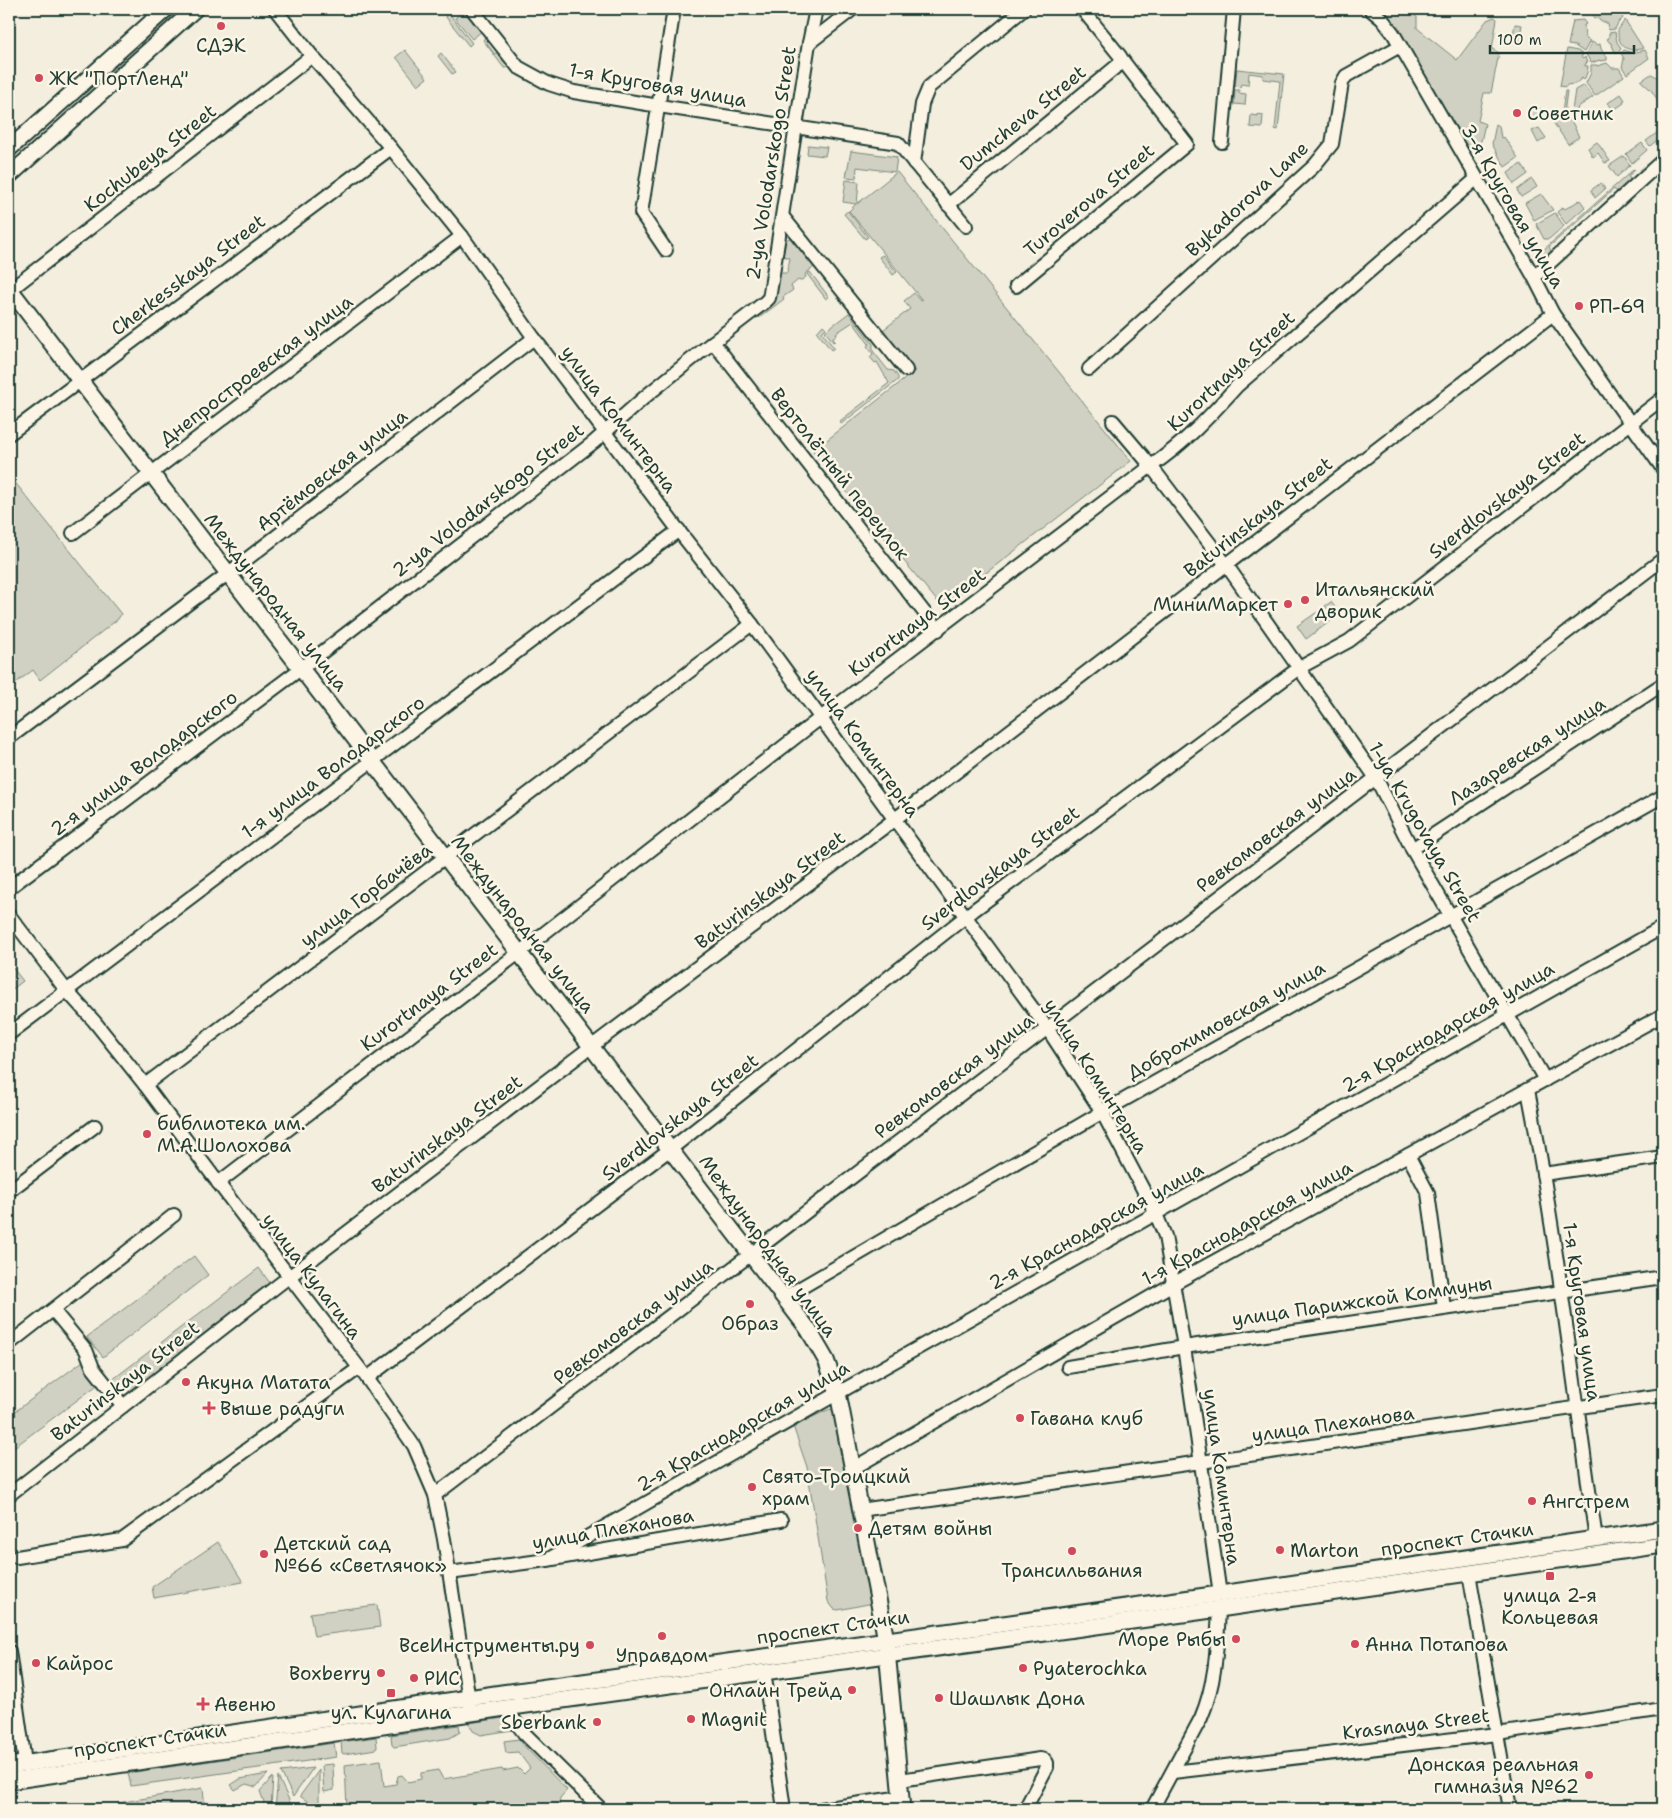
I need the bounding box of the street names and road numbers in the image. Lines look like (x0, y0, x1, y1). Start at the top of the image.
street label: 2-ya Volodarskogo Street (740, 44, 802, 282)
street label: 1-я Круговая улица (567, 57, 749, 113)
street label: Dumcheva Street (955, 60, 1091, 176)
street label: Kochubeya Street (79, 99, 221, 217)
street label: 3-я Круговая улица (1456, 119, 1570, 293)
street label: Bykadorova Lane (1180, 136, 1314, 262)
street label: Turoverova Street (1018, 138, 1160, 262)
street label: Cherkesskaya Street (106, 209, 270, 341)
street label: Днепростроевская улица (154, 289, 358, 451)
street label: Kurortnaya Street (1162, 305, 1300, 437)
street label: улица Коминтерна (555, 340, 683, 498)
street label: Вертолётный переулок (765, 383, 915, 565)
street label: Артёмовская улица (251, 403, 413, 537)
street label: 2-ya Volodarskogo Street (387, 417, 589, 583)
street label: Sverdlovskaya Street (1423, 426, 1591, 564)
street label: Baturinskaya Street (1179, 451, 1337, 583)
street label: Международная улица (199, 508, 354, 696)
street label: Kurortnaya Street (843, 562, 991, 682)
street label: улица Коминтерна (801, 664, 926, 823)
street label: 2-я улица Володарского (45, 684, 243, 842)
street label: 1-я улица Володарского (236, 690, 430, 844)
street label: Лазаревская улица (1444, 691, 1610, 811)
street label: 1-ya Krugovaya Street (1363, 737, 1487, 927)
street label: Ревкомовская улица (1191, 762, 1361, 898)
street label: Sverdlovskaya Street (916, 800, 1084, 936)
street label: Baturinskaya Street (690, 825, 850, 955)
street label: Международная улица (446, 830, 601, 1018)
street label: улица Горбачёва (295, 837, 437, 953)
street label: Kurortnaya Street (355, 937, 503, 1057)
street label: Доброхимовская улица (1122, 955, 1330, 1085)
street label: 2-я Краснодарская улица (1337, 956, 1559, 1098)
street label: улица Коминтерна (1038, 994, 1154, 1158)
street label: Ревкомовская улица (869, 1008, 1039, 1144)
street label: Sverdlovskaya Street (596, 1048, 764, 1186)
street label: Baturinskaya Street (367, 1069, 527, 1199)
street label: Международная улица (693, 1150, 843, 1342)
street label: 1-я Краснодарская улица (1137, 1155, 1357, 1291)
street label: 2-я Краснодарская улица (984, 1156, 1208, 1295)
street label: улица Кулагина (256, 1208, 368, 1344)
street label: 1-я Круговая улица (1557, 1221, 1607, 1403)
street label: Ревкомовская улица (548, 1254, 718, 1390)
street label: улица Парижской Коммуны (1230, 1270, 1494, 1332)
street label: Baturinskaya Street (46, 1315, 204, 1447)
street label: 2-я Краснодарская улица (632, 1355, 854, 1497)
street label: улица Коминтерна (1197, 1387, 1247, 1567)
street label: улица Плеханова (1250, 1400, 1416, 1448)
street label: улица Плеханова (530, 1502, 696, 1556)
street label: проспект Стачки (1379, 1516, 1535, 1562)
street label: проспект Стачки (755, 1604, 911, 1650)
street label: Krasnaya Street (1341, 1703, 1491, 1745)
street label: проспект Стачки (72, 1717, 228, 1763)

